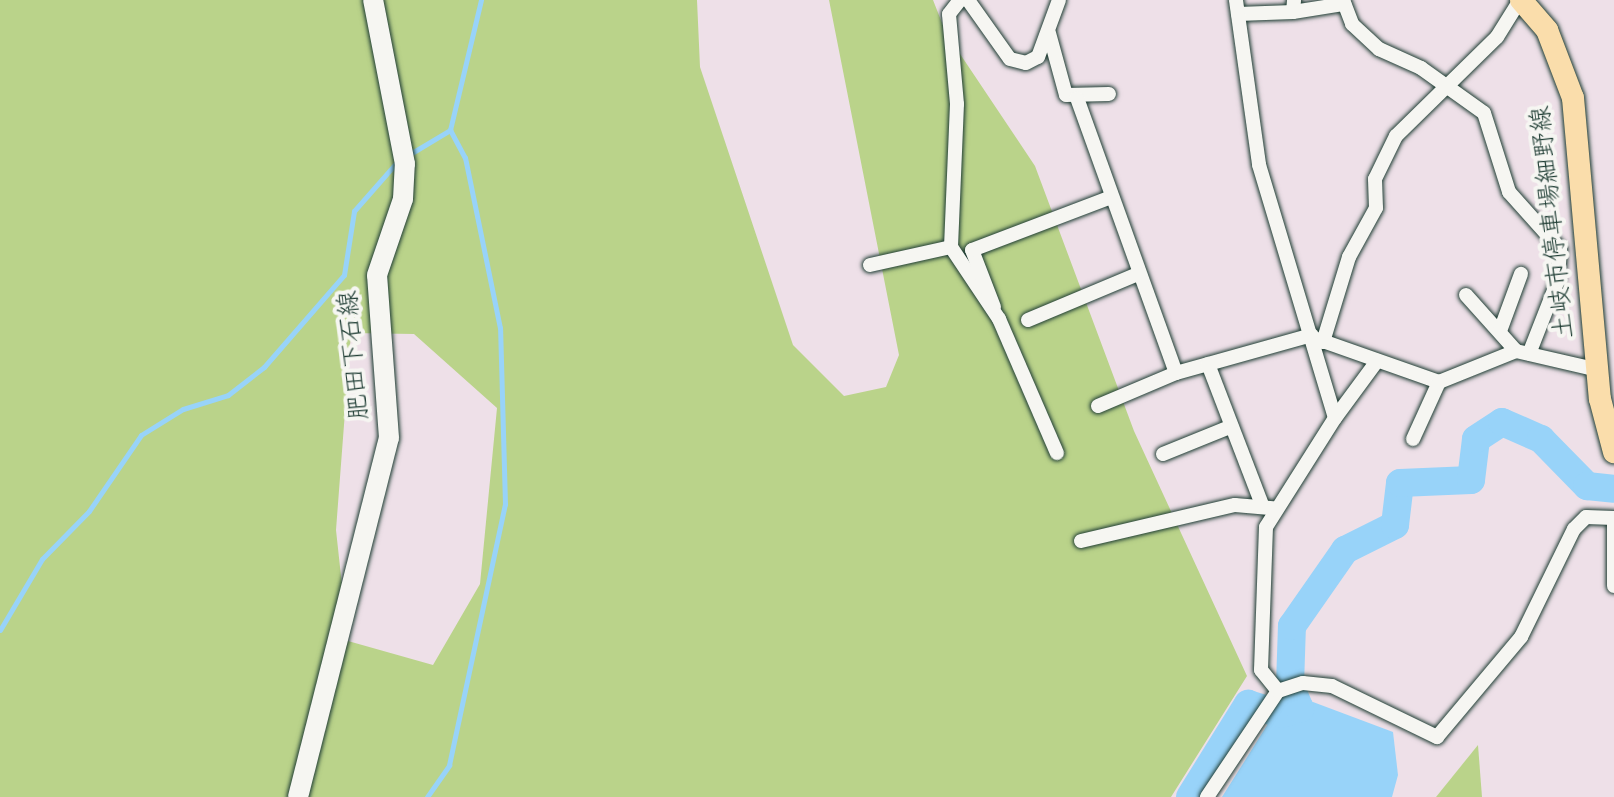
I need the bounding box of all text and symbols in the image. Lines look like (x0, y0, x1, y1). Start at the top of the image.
street label: 土岐市停車場細野線 (1528, 104, 1584, 340)
street label: 肥田下石線 (336, 289, 378, 421)

